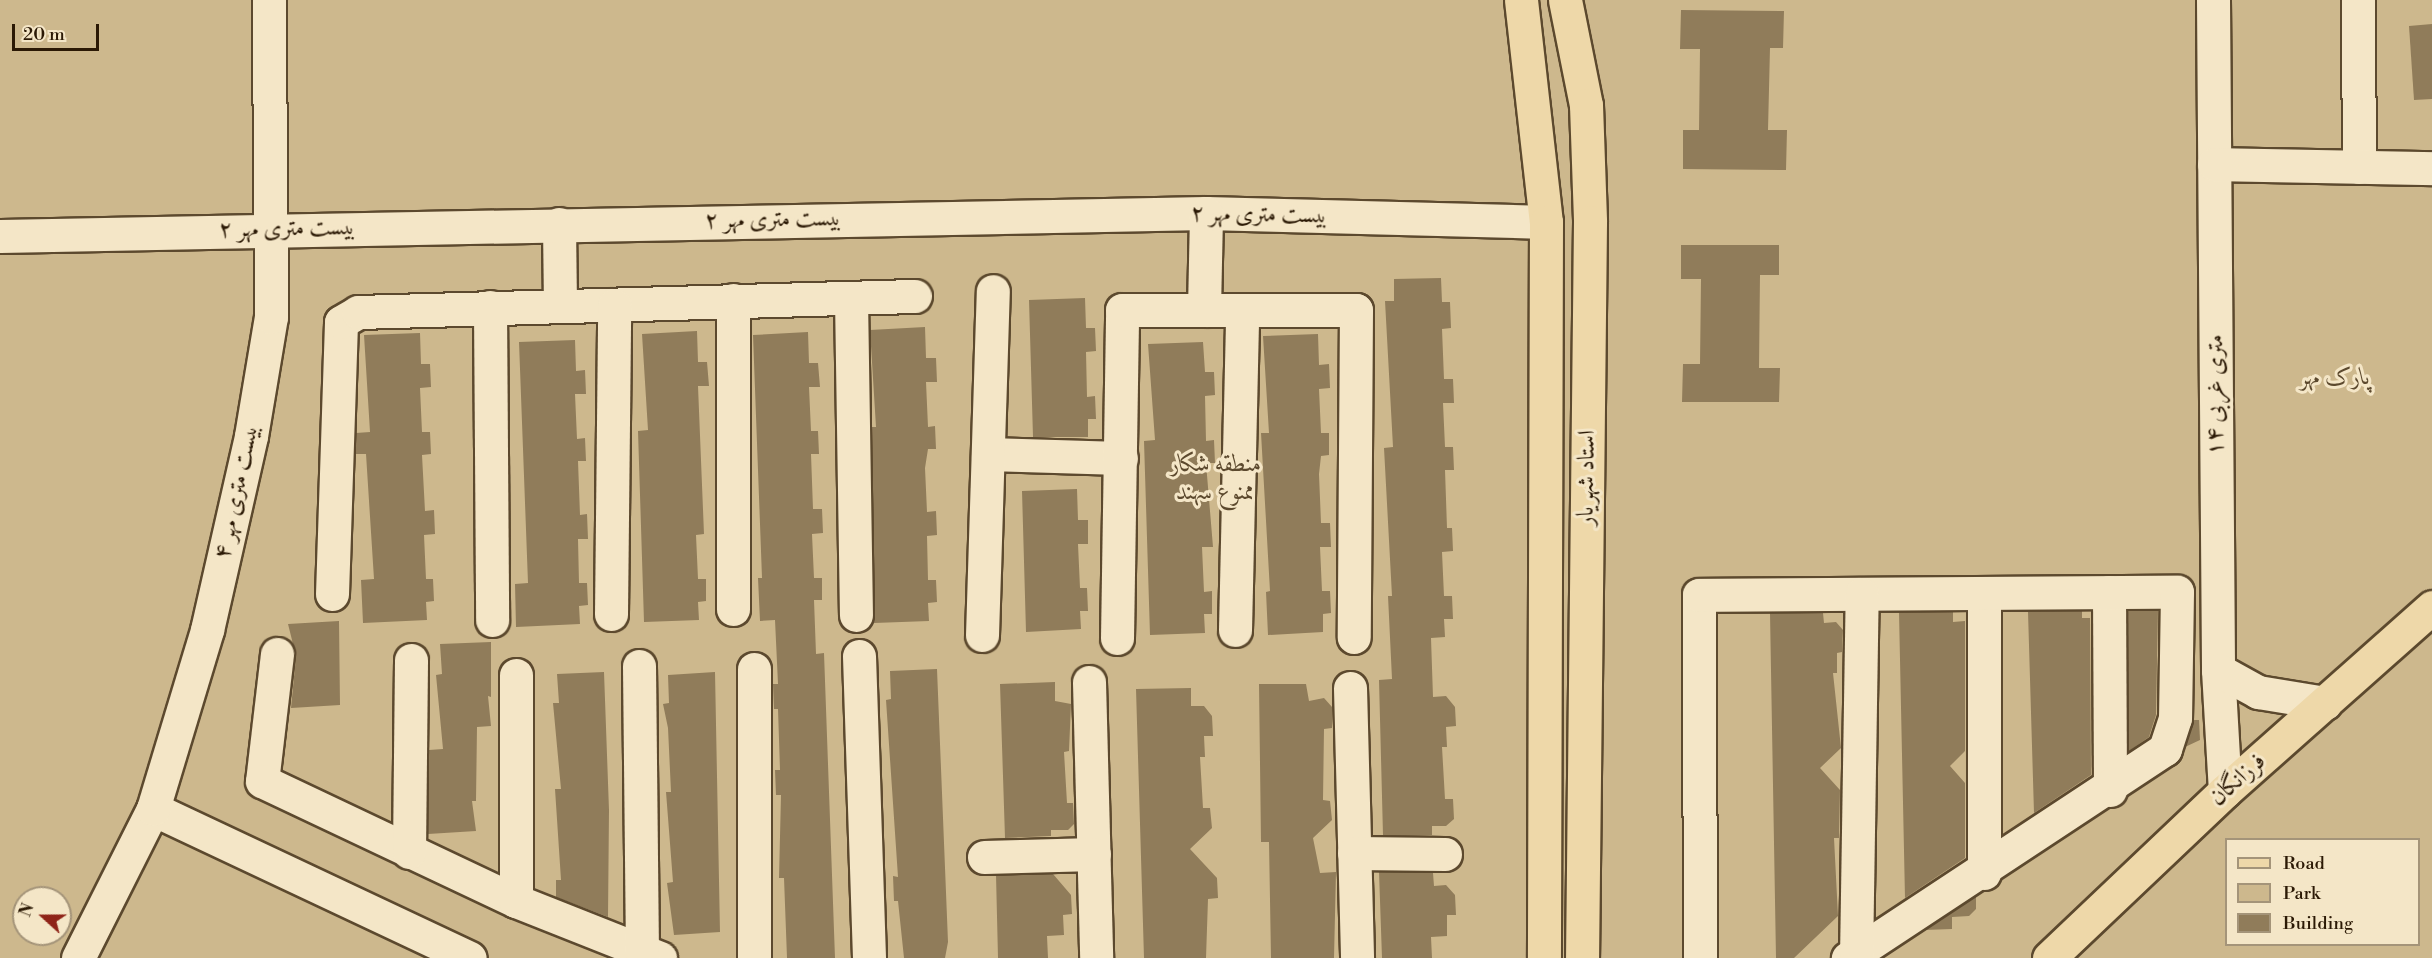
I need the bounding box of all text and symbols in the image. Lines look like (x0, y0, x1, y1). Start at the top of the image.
scale bar (15, 12, 102, 50)
text: 20 m (23, 23, 65, 46)
street label: بیست متری مهر ۲ (1190, 199, 1328, 231)
street label: بیست متری مهر ۲ (704, 204, 842, 236)
street label: بیست متری مهر ۲ (218, 213, 356, 245)
street label: ۱۴ متری غربی (2202, 334, 2230, 456)
park label: پارک مهر (2300, 364, 2370, 392)
street label: بیست متری مهر ۴ (209, 422, 265, 562)
street label: استاد شهریار (1572, 430, 1602, 526)
park label: منطقه شکار ممنوع سهند (1170, 451, 1262, 507)
street label: فرزانگان (2204, 747, 2272, 813)
legend (2225, 838, 2420, 946)
text: Road (2283, 852, 2325, 875)
text: Park (2283, 882, 2320, 905)
north arrow (12, 886, 72, 946)
text: N (15, 901, 39, 920)
text: Building (2283, 912, 2353, 935)

